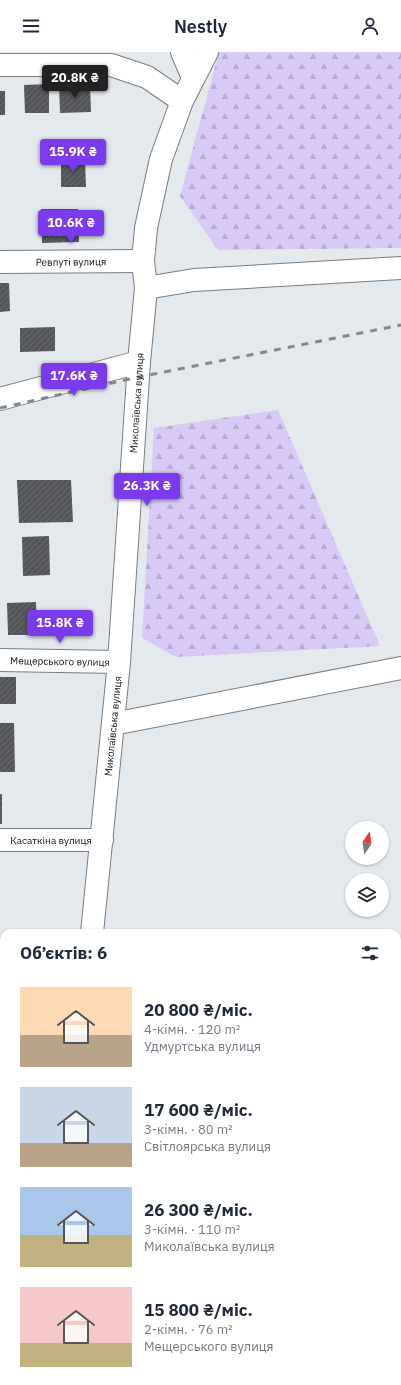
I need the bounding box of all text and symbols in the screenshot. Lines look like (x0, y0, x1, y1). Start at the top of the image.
icon: menu (20, 15, 42, 37)
text: Nestly (174, 15, 227, 38)
icon: person (359, 15, 381, 37)
pin: 20.8K ₴ (38, 65, 112, 99)
text: 20.8K ₴ (51, 69, 99, 86)
pin: 15.9K ₴ (36, 139, 110, 173)
text: 15.9K ₴ (49, 143, 97, 160)
pin: 10.6K ₴ (34, 210, 108, 244)
text: 10.6K ₴ (47, 214, 95, 231)
street label: Ревпуті вулиця (36, 255, 106, 268)
street label: Миколаївська вулиця (126, 352, 146, 454)
pin: 17.6K ₴ (37, 363, 111, 397)
text: 17.6K ₴ (50, 367, 98, 384)
pin: 26.3K ₴ (110, 473, 184, 507)
text: 26.3K ₴ (123, 477, 171, 494)
pin: 15.8K ₴ (23, 610, 97, 644)
text: 15.8K ₴ (36, 614, 84, 631)
street label: Мещерського вулиця (10, 654, 110, 668)
street label: Миколаївська вулиця (101, 675, 124, 777)
north arrow (345, 821, 389, 865)
map controls (345, 821, 389, 917)
street label: Касаткіна вулиця (10, 834, 92, 847)
button: layers (345, 873, 389, 917)
text: Об’єктів: 6 (20, 942, 107, 964)
icon: filters (359, 942, 381, 964)
text: 20 800 ₴/міс. (144, 999, 253, 1021)
icon: home (52, 1003, 100, 1051)
text: 4-кімн. · 120 m² (144, 1021, 240, 1038)
text: Удмуртська вулиця (144, 1038, 261, 1055)
text: 17 600 ₴/міс. (144, 1099, 253, 1121)
icon: home (52, 1103, 100, 1151)
text: 3-кімн. · 80 m² (144, 1121, 233, 1138)
text: Світлоярська вулиця (144, 1138, 271, 1155)
text: 26 300 ₴/міс. (144, 1199, 253, 1221)
icon: home (52, 1203, 100, 1251)
text: 3-кімн. · 110 m² (144, 1221, 240, 1238)
text: Миколаївська вулиця (144, 1238, 275, 1255)
text: 15 800 ₴/міс. (144, 1299, 253, 1321)
icon: home (52, 1303, 100, 1351)
text: 2-кімн. · 76 m² (144, 1321, 233, 1338)
text: Мещерського вулиця (144, 1338, 274, 1355)

